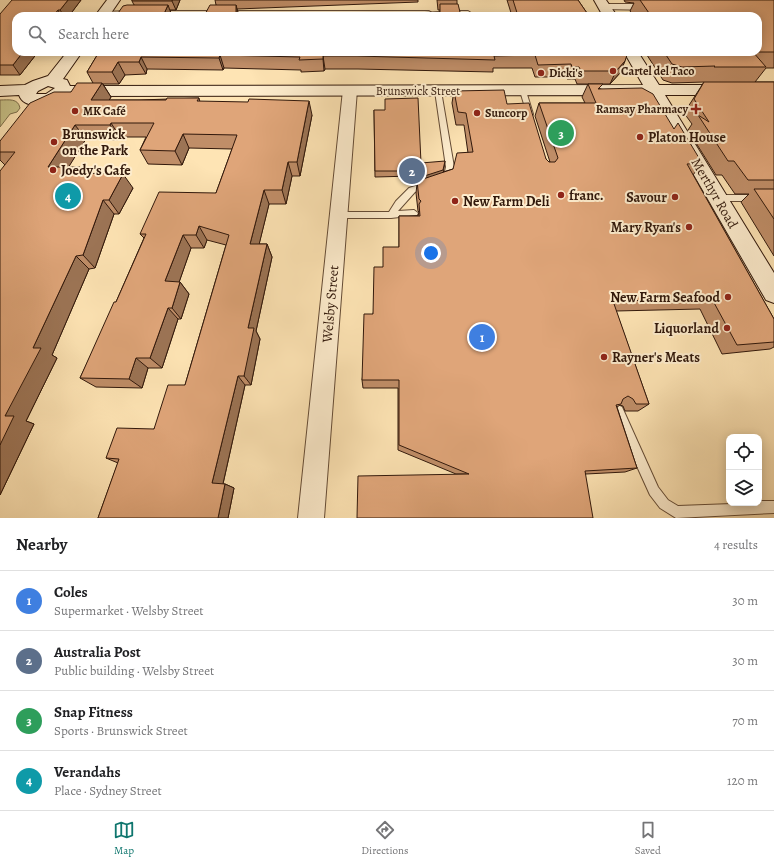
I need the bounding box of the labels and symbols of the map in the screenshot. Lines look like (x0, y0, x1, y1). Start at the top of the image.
place label: Cartel del Taco (621, 63, 694, 79)
place label: Dicki's (549, 65, 583, 81)
marker: Cartel del Taco (608, 66, 618, 76)
marker: Dicki's (536, 68, 546, 78)
street label: Brunswick Street (376, 83, 460, 99)
place label: Ramsay Pharmacy (596, 101, 688, 117)
place label: MK Café (83, 103, 126, 119)
marker: Ramsay Pharmacy (691, 104, 701, 114)
place label: Suncorp (485, 105, 528, 121)
marker: MK Café (70, 106, 80, 116)
marker: Suncorp (472, 108, 482, 118)
pin: 3 (548, 118, 574, 148)
place label: Brunswick on the Park (62, 125, 129, 160)
place label: Platon House (648, 128, 726, 147)
marker: Platon House (635, 132, 645, 142)
marker: Brunswick on the Park (49, 137, 59, 147)
street label: Merthyr Road (687, 154, 743, 232)
pin: 2 (399, 156, 425, 186)
place label: Joedy's Cafe (61, 161, 131, 180)
marker: Joedy's Cafe (48, 165, 58, 175)
pin: 4 (55, 181, 81, 211)
place label: franc. (569, 186, 604, 205)
place label: Savour (626, 188, 667, 207)
marker: franc. (556, 190, 566, 200)
place label: New Farm Deli (463, 192, 550, 211)
marker: Savour (670, 192, 680, 202)
marker: New Farm Deli (450, 196, 460, 206)
place label: Mary Ryan's (611, 218, 681, 237)
marker: Mary Ryan's (684, 222, 694, 232)
your location (421, 243, 441, 263)
street label: Welsby Street (318, 264, 343, 345)
place label: New Farm Seafood (610, 288, 720, 307)
marker: New Farm Seafood (723, 292, 733, 302)
place label: Liquorland (654, 319, 719, 338)
pin: 1 (469, 322, 495, 352)
marker: Liquorland (722, 323, 732, 333)
place label: Rayner's Meats (612, 348, 700, 367)
marker: Rayner's Meats (599, 352, 609, 362)

